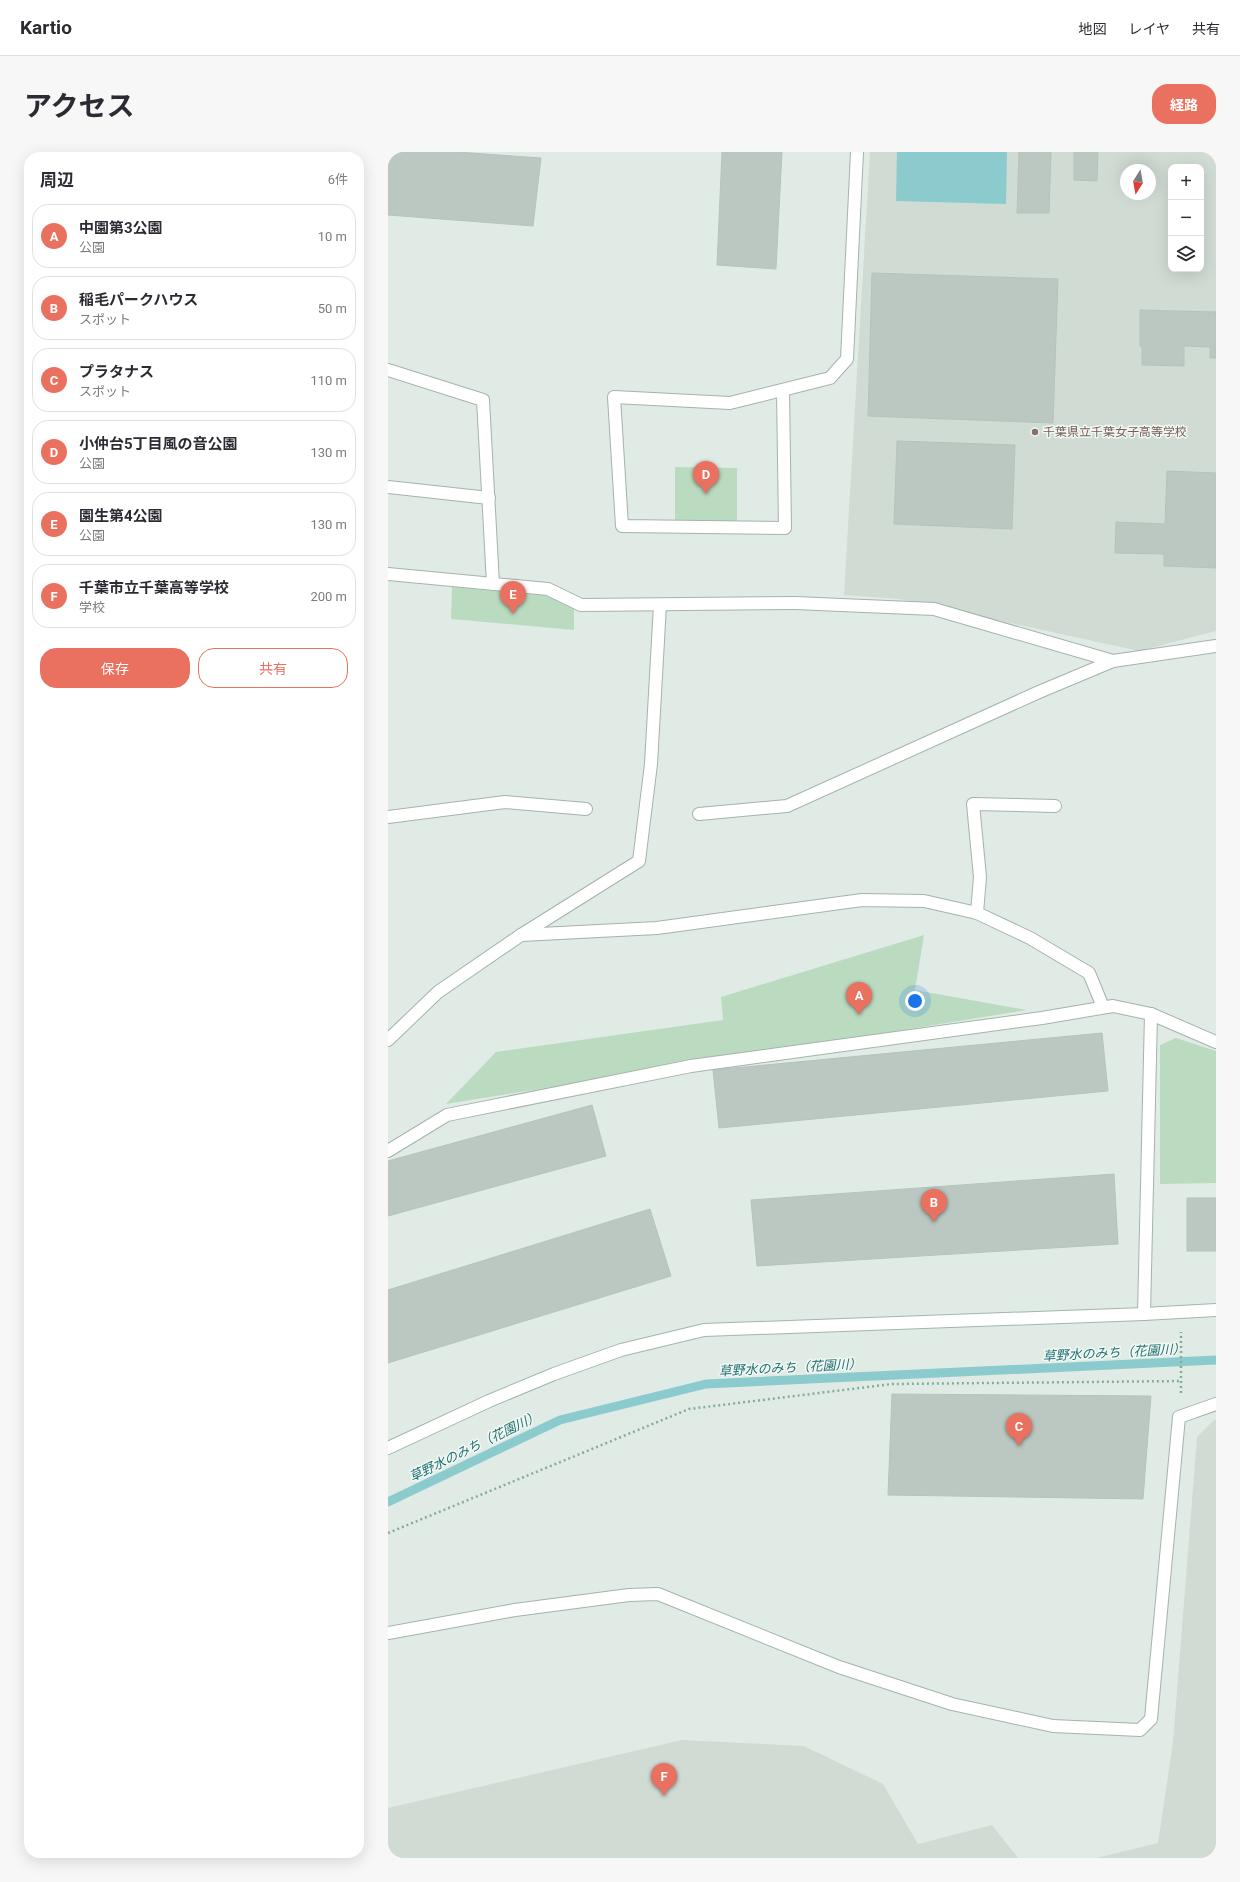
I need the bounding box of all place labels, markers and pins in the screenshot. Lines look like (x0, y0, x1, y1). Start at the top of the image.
place label: 千葉県立千葉女子高等学校 (1043, 425, 1187, 439)
marker: 千葉県立千葉女子高等学校 (1030, 427, 1040, 437)
pin: D (693, 461, 719, 494)
pin: E (500, 581, 526, 614)
pin: A (846, 982, 872, 1015)
pin: B (921, 1189, 947, 1222)
pin: C (1006, 1413, 1032, 1446)
pin: F (651, 1763, 677, 1796)

